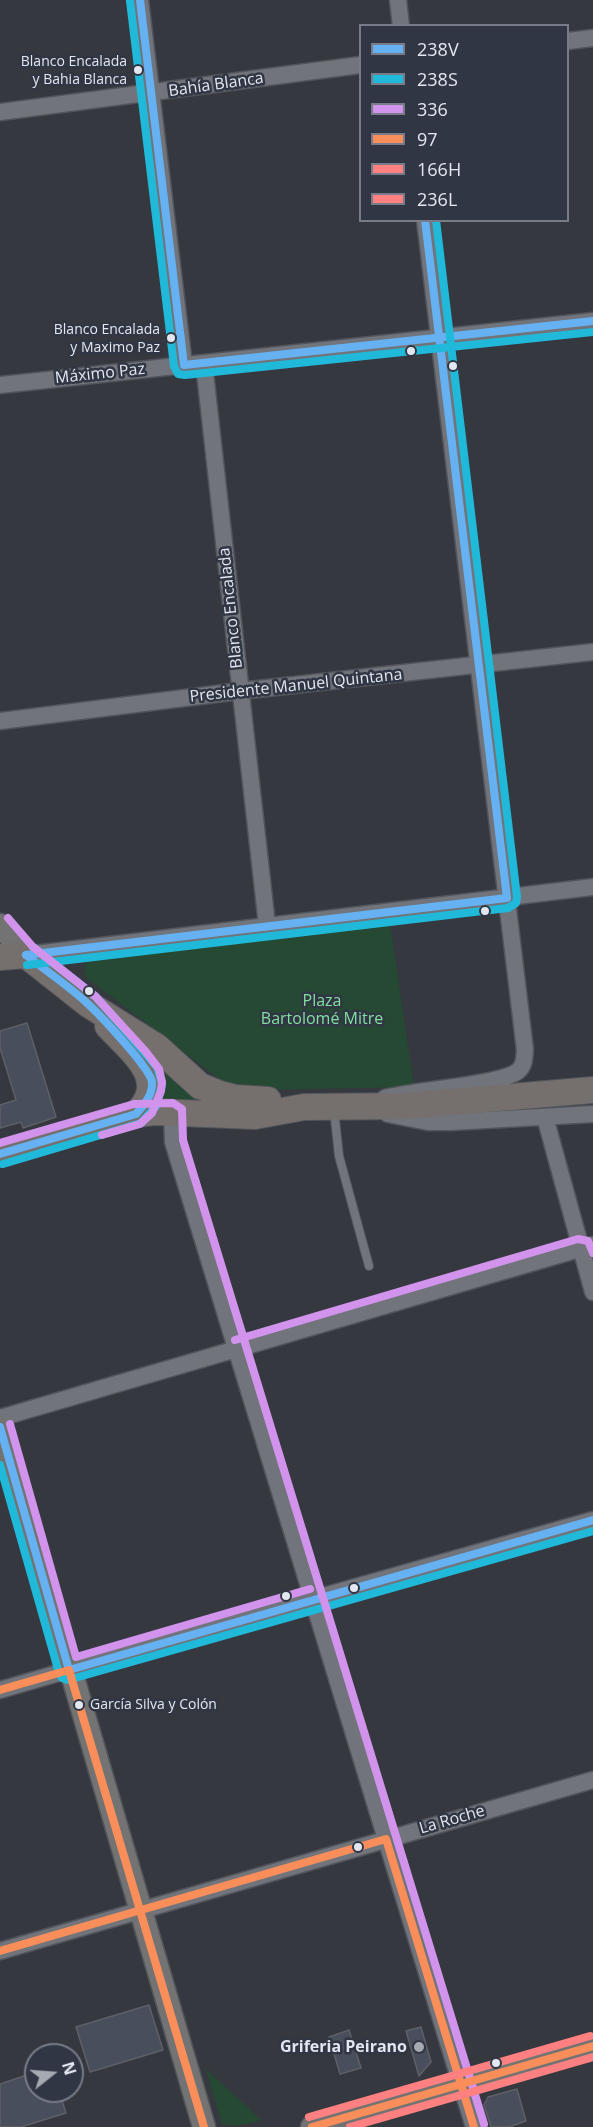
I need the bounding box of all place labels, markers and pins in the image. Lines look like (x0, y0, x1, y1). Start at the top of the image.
place label: Blanco Encalada y Bahia Blanca (21, 54, 127, 86)
marker: Blanco Encalada y Bahia Blanca (132, 64, 144, 76)
place label: Blanco Encalada y Maximo Paz (54, 322, 160, 354)
marker: Blanco Encalada y Maximo Paz (165, 332, 177, 344)
unlabelled marker (405, 345, 417, 357)
unlabelled marker (447, 360, 459, 372)
unlabelled marker (479, 905, 491, 917)
unlabelled marker (83, 985, 95, 997)
unlabelled marker (348, 1582, 360, 1594)
unlabelled marker (280, 1590, 292, 1602)
place label: García Silva y Colón (90, 1697, 217, 1713)
marker: García Silva y Colón (73, 1699, 85, 1711)
unlabelled marker (352, 1841, 364, 1853)
place label: Griferia Peirano (280, 2037, 407, 2057)
marker: Griferia Peirano (412, 2040, 426, 2054)
unlabelled marker (490, 2057, 502, 2069)

